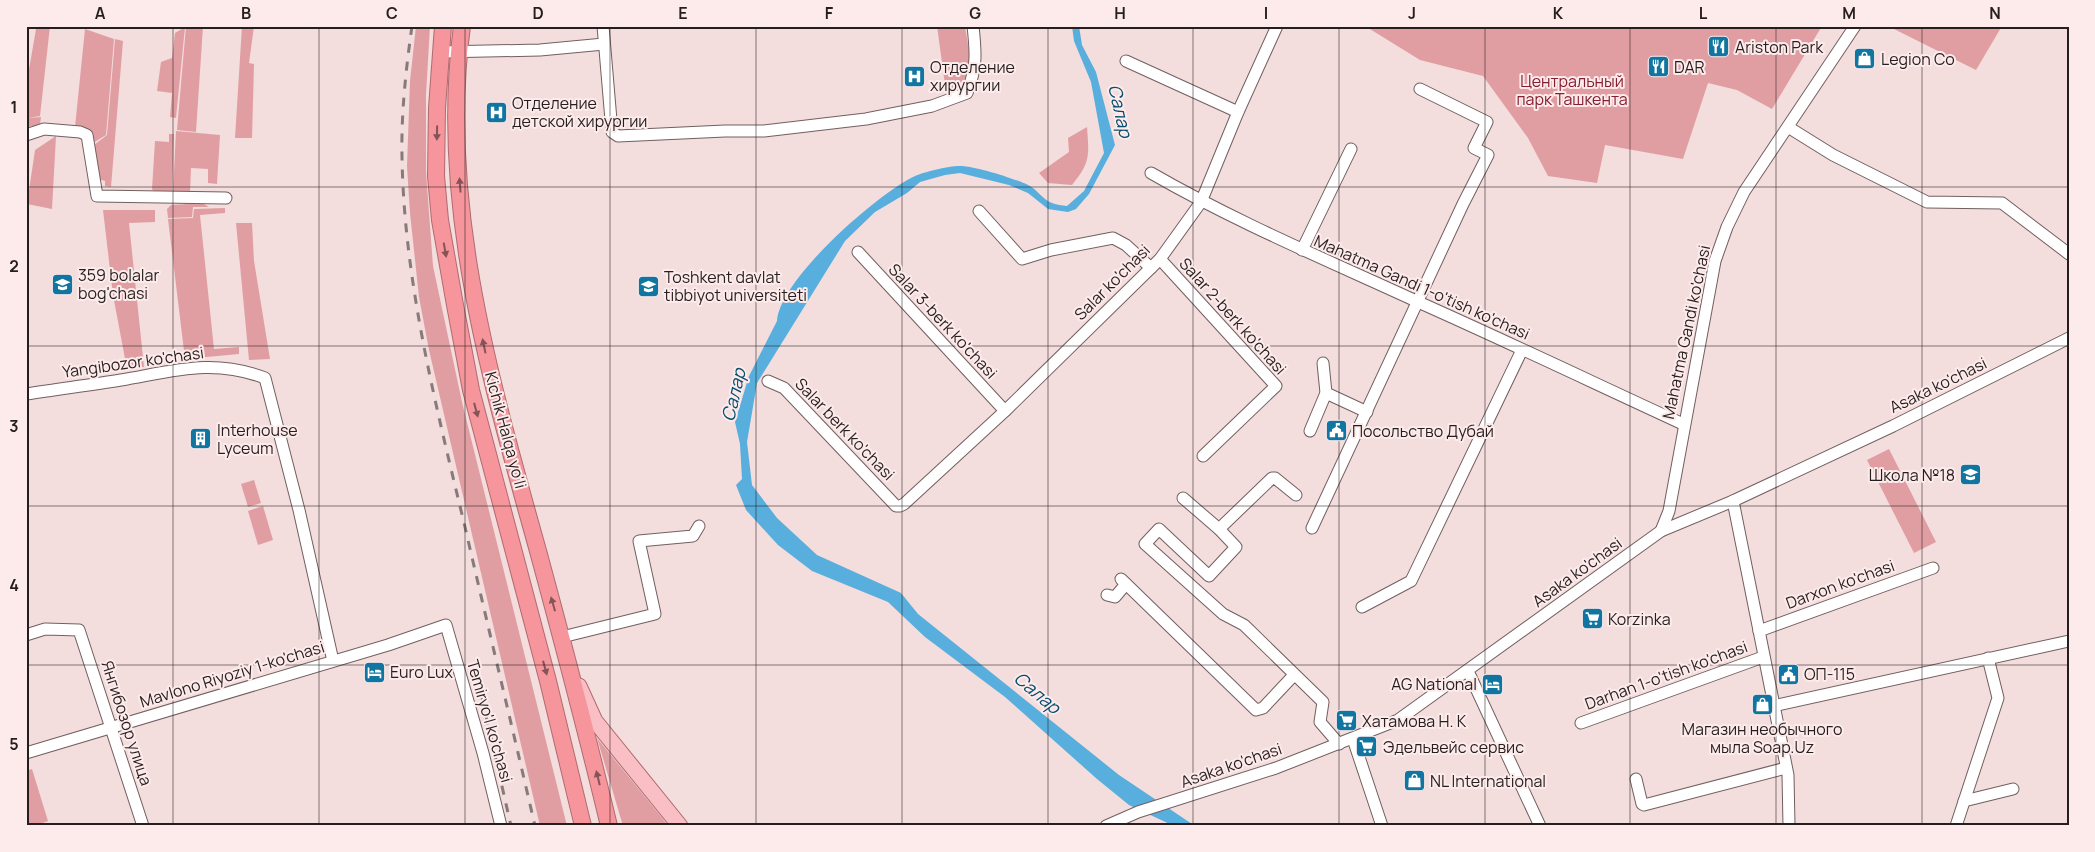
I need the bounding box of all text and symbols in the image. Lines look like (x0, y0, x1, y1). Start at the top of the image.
text: A (95, 2, 106, 24)
text: B (241, 2, 251, 24)
text: C (386, 2, 398, 24)
text: D (532, 2, 544, 24)
text: E (678, 2, 688, 24)
text: F (825, 2, 834, 24)
text: G (969, 2, 981, 24)
text: H (1114, 2, 1126, 24)
text: I (1264, 2, 1268, 24)
text: J (1408, 2, 1416, 24)
text: K (1553, 2, 1564, 24)
text: L (1699, 2, 1708, 24)
text: M (1842, 2, 1856, 24)
text: N (1989, 2, 2001, 24)
restaurant icon: Ariston Park (1707, 35, 1731, 59)
place label: Ariston Park (1735, 36, 1824, 58)
shop icon: Legion Co (1853, 47, 1877, 71)
place label: Legion Co (1881, 48, 1955, 70)
restaurant icon: DAR (1646, 55, 1670, 79)
place label: Отделение хирургии (930, 56, 1015, 96)
place label: DAR (1674, 56, 1705, 78)
hospital icon: Отделение хирургии (902, 64, 926, 88)
park label: Центральный парк Ташкента (1516, 70, 1628, 110)
water label: Салар (1103, 82, 1139, 141)
place label: Отделение детской хирургии (512, 92, 647, 132)
text: 1 (10, 96, 18, 118)
hospital icon: Отделение детской хирургии (484, 100, 508, 124)
one-way arrow (433, 125, 441, 141)
one-way arrow (455, 177, 463, 193)
street label: Mahatma Gandi 1-o'tish ko'chasi (1311, 229, 1533, 345)
street label: Salar ko'chasi (1069, 239, 1155, 325)
one-way arrow (442, 242, 450, 258)
street label: Mahatma Gandi ko'chasi (1657, 243, 1715, 421)
street label: Salar 2-berk ko'chasi (1175, 253, 1291, 379)
text: 2 (9, 255, 19, 277)
street label: Salar 3-berk ko'chasi (884, 259, 1002, 383)
place label: 359 bolalar bog'chasi (78, 264, 159, 304)
place label: Toshkent davlat tibbiyot universiteti (664, 266, 807, 306)
school or university icon: 359 bolalar bog'chasi (50, 272, 74, 296)
school or university icon: Toshkent davlat tibbiyot universiteti (636, 274, 660, 298)
one-way arrow (480, 337, 488, 353)
street label: Yangibozor ko'chasi (61, 341, 205, 383)
street label: Asaka ko'chasi (1886, 352, 1990, 418)
water label: Салар (715, 365, 751, 424)
street label: Kichik Halqa yo'li (480, 369, 532, 491)
street label: Salar berk ko'chasi (790, 373, 900, 485)
one-way arrow (472, 402, 480, 417)
text: 3 (9, 415, 19, 437)
place label: Interhouse Lyceum (217, 419, 298, 459)
public building icon: Посольство Дубай (1324, 419, 1348, 443)
place label: Посольство Дубай (1352, 420, 1494, 442)
building icon: Interhouse Lyceum (189, 427, 213, 451)
school or university icon: Школа №18 (1959, 463, 1983, 487)
place label: Школа №18 (1869, 464, 1955, 486)
street label: Asaka ko'chasi (1528, 532, 1626, 612)
street label: Darxon ko'chasi (1783, 554, 1897, 614)
text: 4 (9, 574, 19, 596)
one-way arrow (548, 597, 556, 612)
supermarket icon: Korzinka (1580, 607, 1604, 631)
place label: Korzinka (1608, 608, 1671, 630)
street label: Mavlono Riyoziy 1-ko'chasi (137, 635, 327, 713)
street label: Darhan 1-o'tish ko'chasi (1582, 635, 1750, 715)
street label: Temiryo'l ko'chasi (462, 657, 518, 785)
street label: Янгибозор улица (96, 658, 158, 788)
hotel icon: Euro Lux (362, 660, 386, 684)
one-way arrow (541, 660, 549, 676)
place label: Euro Lux (390, 661, 454, 683)
public building icon: ОП-115 (1776, 662, 1800, 686)
place label: ОП-115 (1804, 663, 1855, 685)
water label: Салар (1009, 666, 1067, 720)
hotel icon: AG National (1481, 672, 1505, 696)
place label: AG National (1391, 673, 1477, 695)
shop icon: Магазин необычного мыла Soap.Uz (1750, 693, 1774, 717)
supermarket icon: Хатамова Н. К (1334, 709, 1358, 733)
place label: Хатамова Н. К (1362, 710, 1467, 732)
place label: Магазин необычного мыла Soap.Uz (1682, 718, 1842, 758)
text: 5 (9, 733, 19, 755)
supermarket icon: Эдельвейс сервис (1355, 735, 1379, 759)
place label: Эдельвейс сервис (1383, 736, 1524, 758)
street label: Asaka ko'chasi (1177, 737, 1285, 793)
shop icon: NL International (1402, 769, 1426, 793)
place label: NL International (1430, 770, 1546, 792)
one-way arrow (594, 771, 602, 786)

